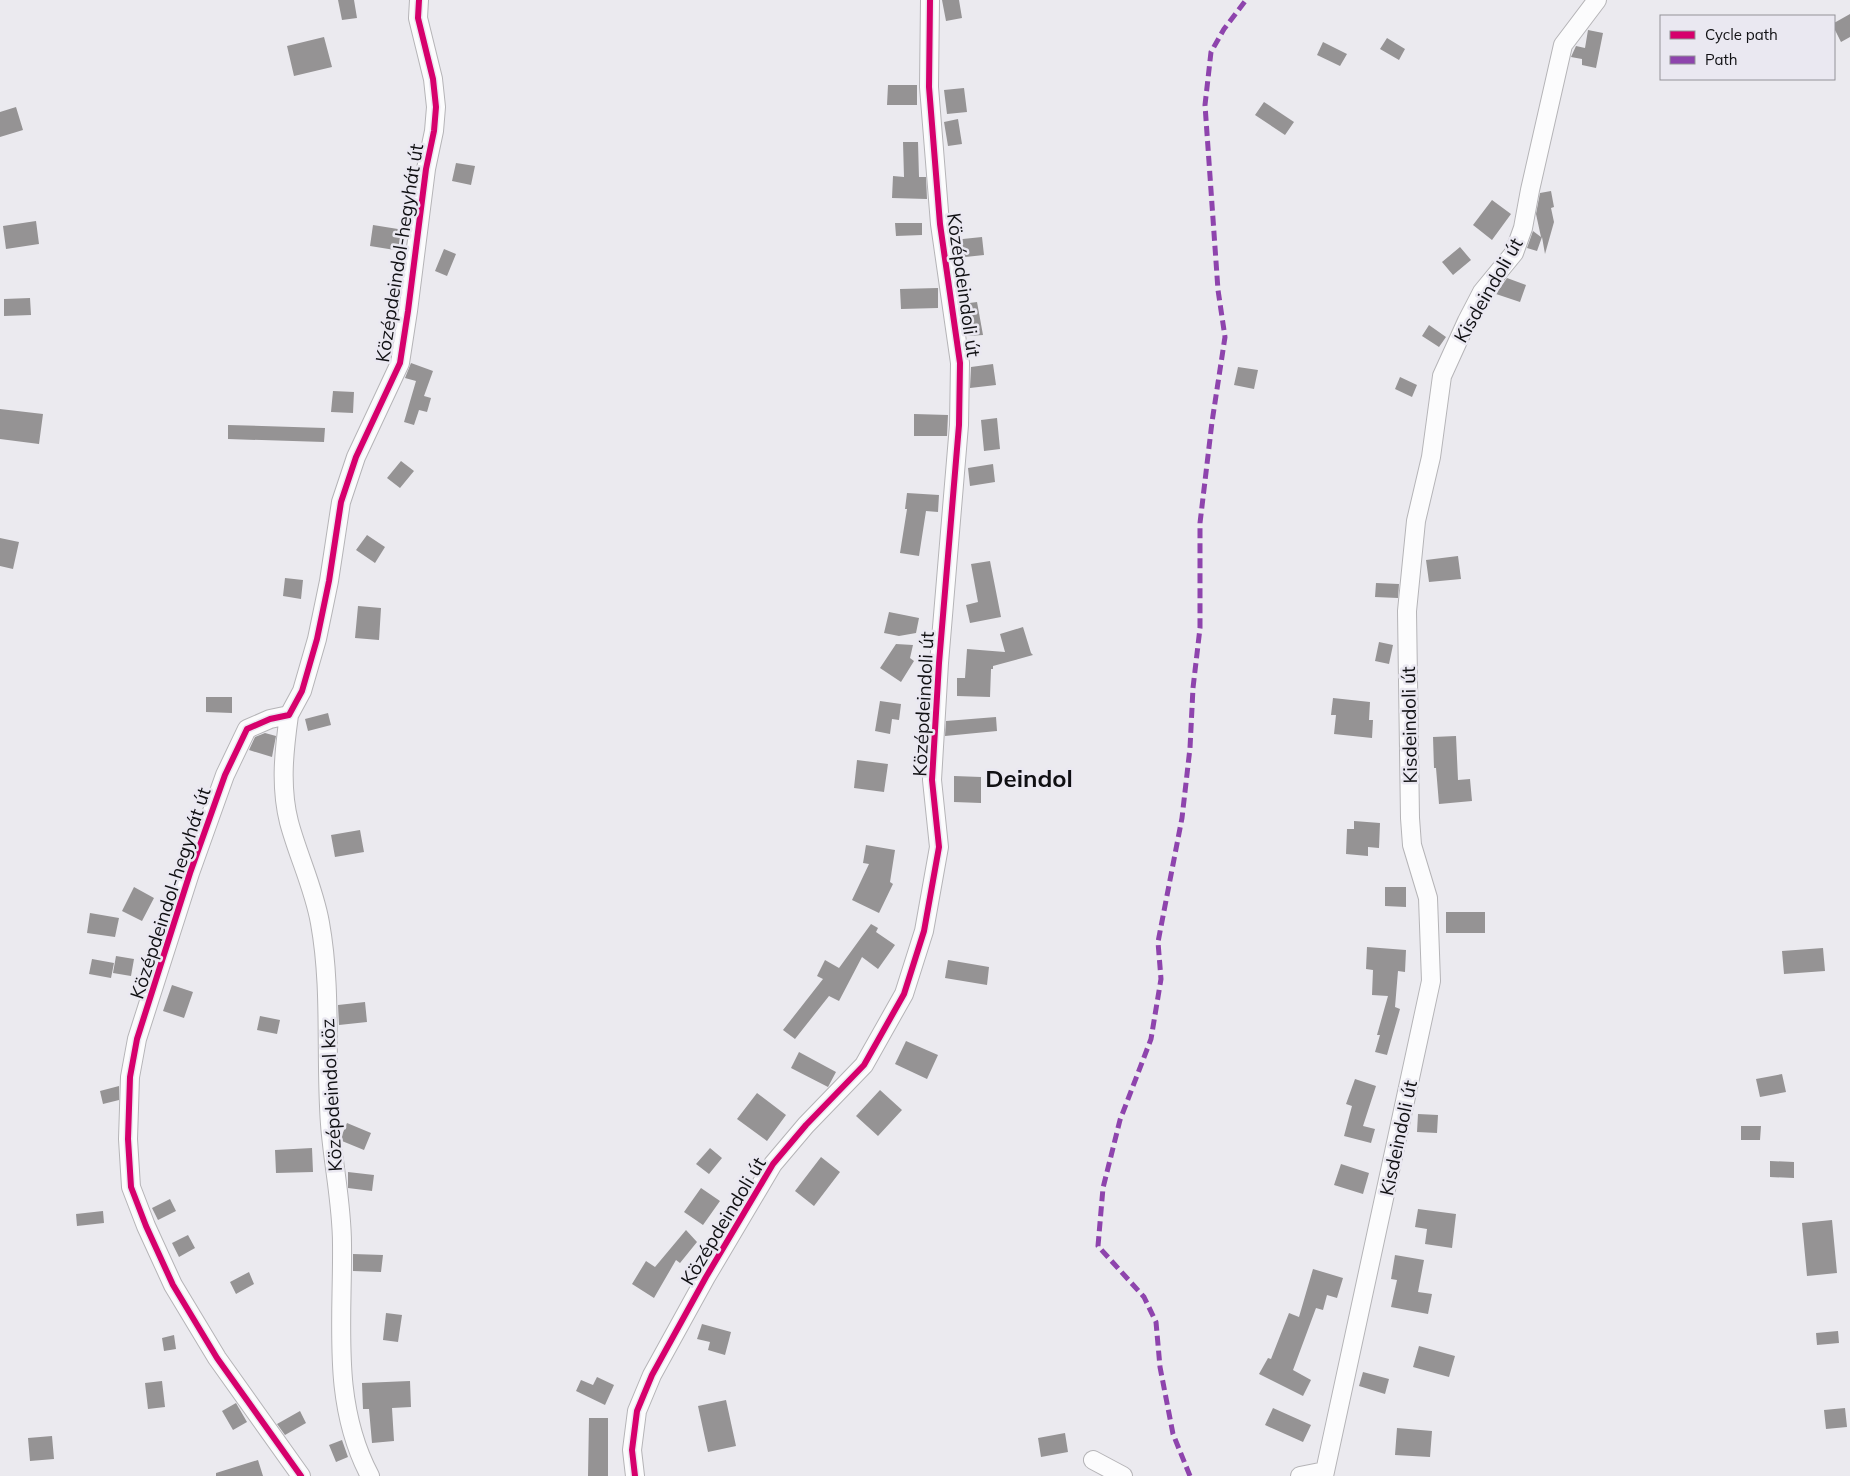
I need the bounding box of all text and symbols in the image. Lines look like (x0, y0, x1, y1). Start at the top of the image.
legend (1660, 15, 1835, 80)
text: Cycle path (1705, 25, 1778, 44)
text: Path (1705, 50, 1737, 69)
street label: Középdeindol-hegyhát út (370, 142, 428, 364)
street label: Középdeindoli út (942, 211, 986, 359)
street label: Kisdeindoli út (1448, 233, 1528, 347)
street label: Középdeindoli út (907, 631, 939, 777)
street label: Kisdeindoli út (1396, 666, 1422, 784)
district label: Deindol (985, 763, 1073, 793)
street label: Középdeindol-hegyhát út (124, 784, 216, 1002)
street label: Középdeindol köz (315, 1018, 347, 1172)
street label: Kisdeindoli út (1374, 1078, 1422, 1198)
street label: Középdeindoli út (675, 1152, 771, 1289)

